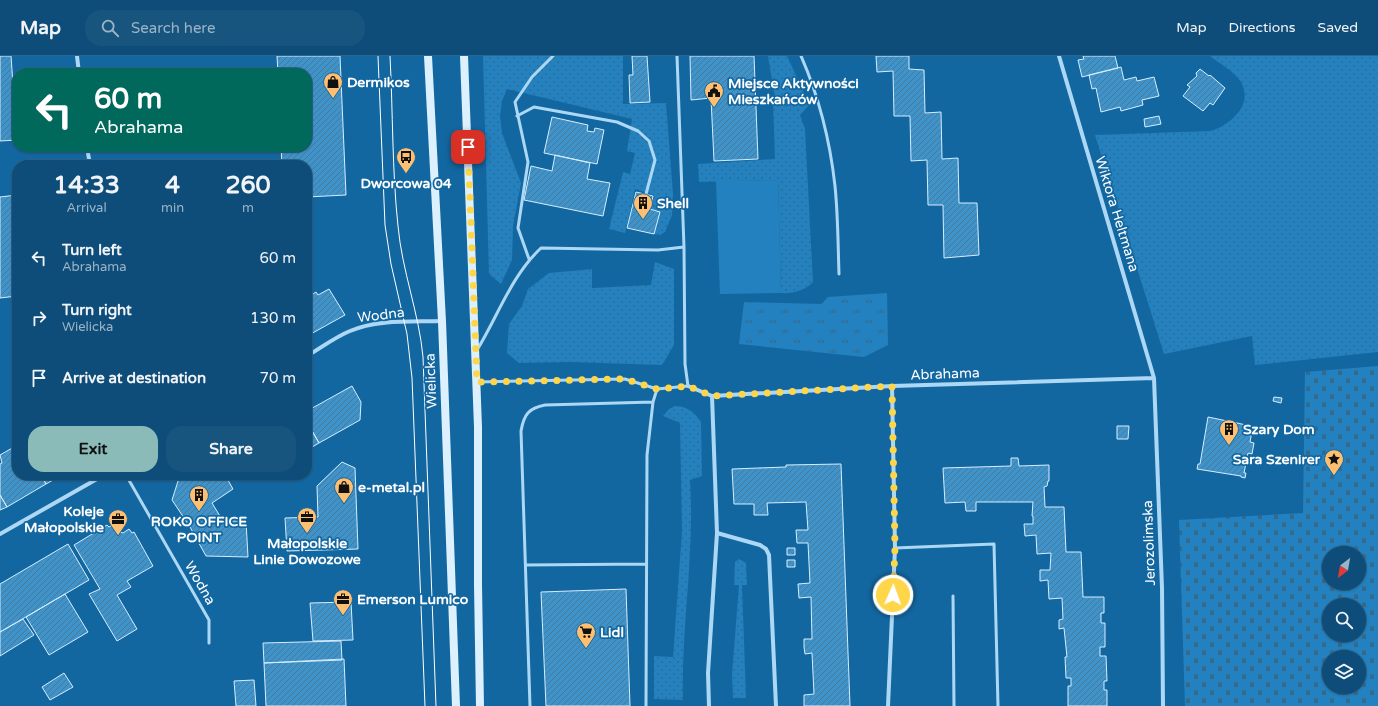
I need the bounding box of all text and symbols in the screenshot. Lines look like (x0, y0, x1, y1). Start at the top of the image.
search box (85, 10, 365, 46)
text: Map (20, 17, 61, 39)
icon: search (99, 17, 121, 39)
text: Search here (131, 19, 215, 37)
text: Map (1176, 19, 1207, 36)
text: Directions (1229, 19, 1296, 36)
text: Saved (1318, 19, 1358, 36)
shop icon: Dermikos (322, 71, 344, 99)
place label: Dermikos (347, 74, 410, 91)
place label: Miejsce Aktywności Mieszkańców (728, 75, 859, 108)
public building icon: Miejsce Aktywności Mieszkańców (703, 80, 725, 108)
text: 60 m (94, 82, 162, 116)
icon: left (28, 84, 80, 136)
text: Abrahama (94, 116, 183, 138)
pin (451, 130, 485, 164)
icon: arrive (457, 136, 479, 158)
bus stop icon: Dworcowa 04 (395, 146, 417, 174)
street label: Wiktora Heltmana (1091, 154, 1143, 274)
text: 14:33 (53, 171, 120, 200)
text: 4 (165, 171, 180, 200)
text: 260 (225, 171, 271, 200)
place label: Dworcowa 04 (360, 175, 452, 192)
building icon: Shell (632, 192, 654, 220)
place label: Shell (657, 195, 689, 212)
text: Arrival (66, 200, 107, 216)
text: min (161, 200, 184, 216)
text: m (242, 200, 254, 216)
text: Turn left (62, 241, 122, 259)
icon: left (28, 247, 50, 269)
text: 60 m (259, 249, 296, 267)
text: Abrahama (62, 259, 127, 275)
text: Turn right (62, 301, 132, 319)
street label: Wodna (357, 304, 405, 326)
icon: right (28, 307, 50, 329)
text: 130 m (250, 309, 296, 327)
text: Wielicka (62, 319, 113, 335)
street label: Wielicka (422, 353, 440, 409)
street label: Abrahama (910, 364, 980, 384)
icon: arrive (28, 367, 50, 389)
text: Arrive at destination (62, 369, 206, 387)
text: 70 m (259, 369, 296, 387)
building icon: Szary Dom (1218, 418, 1240, 446)
place label: Szary Dom (1243, 421, 1315, 438)
button: Exit (28, 426, 158, 472)
button: Share (166, 426, 296, 472)
place icon: Sara Szenirer (1323, 448, 1345, 476)
place label: Sara Szenirer (1233, 451, 1321, 468)
shop icon: e-metal.pl (333, 476, 355, 504)
place label: e-metal.pl (358, 479, 425, 496)
building icon: ROKO OFFICE POINT (188, 484, 210, 512)
street label: Jerozolimska (1139, 500, 1159, 586)
place label: Koleje Małopolskie (24, 503, 104, 536)
office icon: Małopolskie Linie Dowozowe (296, 506, 318, 534)
office icon: Koleje Małopolskie (107, 508, 129, 536)
place label: ROKO OFFICE POINT (151, 513, 247, 546)
place label: Małopolskie Linie Dowozowe (253, 535, 361, 568)
north arrow (1322, 546, 1366, 590)
map controls (1322, 546, 1366, 694)
street label: Wodna (181, 558, 219, 608)
position arrow (872, 574, 914, 616)
office icon: Emerson Lumico (332, 588, 354, 616)
place label: Emerson Lumico (357, 591, 469, 608)
button: search (1322, 598, 1366, 642)
supermarket icon: Lidl (575, 621, 597, 649)
place label: Lidl (600, 624, 624, 641)
button: layers (1322, 650, 1366, 694)

